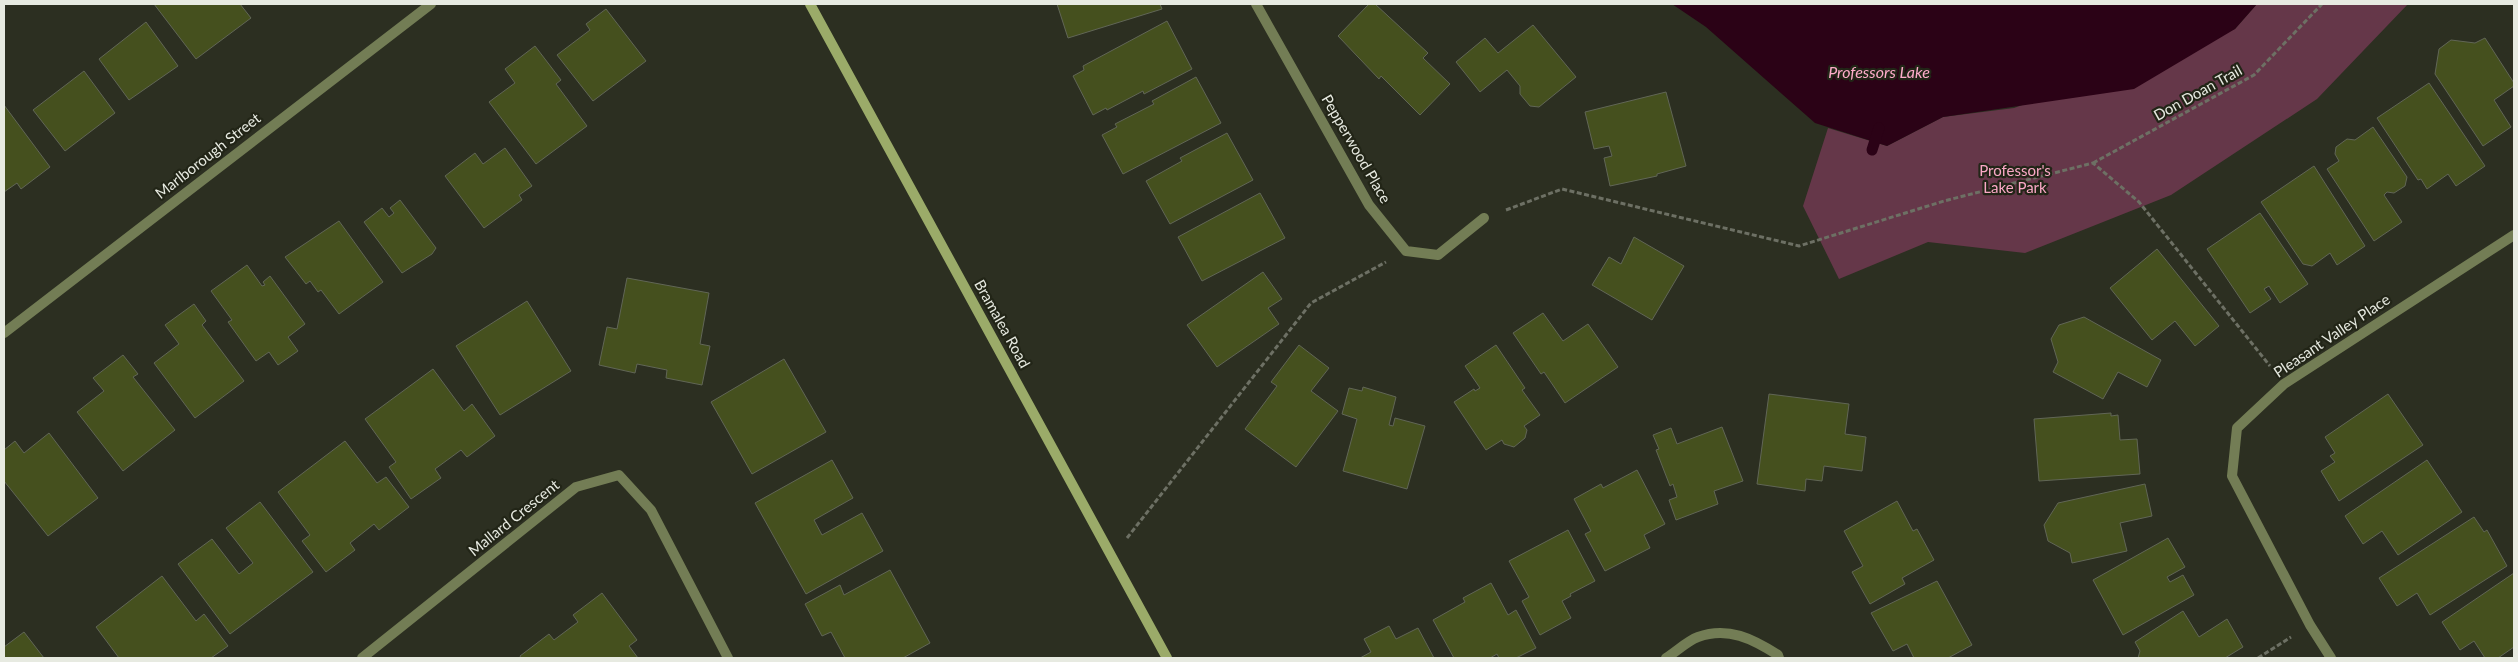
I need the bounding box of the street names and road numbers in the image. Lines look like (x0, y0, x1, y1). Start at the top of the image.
street label: Don Doan Trail (2150, 60, 2245, 124)
street label: Pepperwood Place (1318, 91, 1395, 206)
street label: Marlborough Street (151, 108, 264, 202)
street label: Bramalea Road (971, 276, 1035, 371)
street label: Pleasant Valley Place (2270, 290, 2393, 381)
street label: Mallard Crescent (464, 475, 563, 559)

